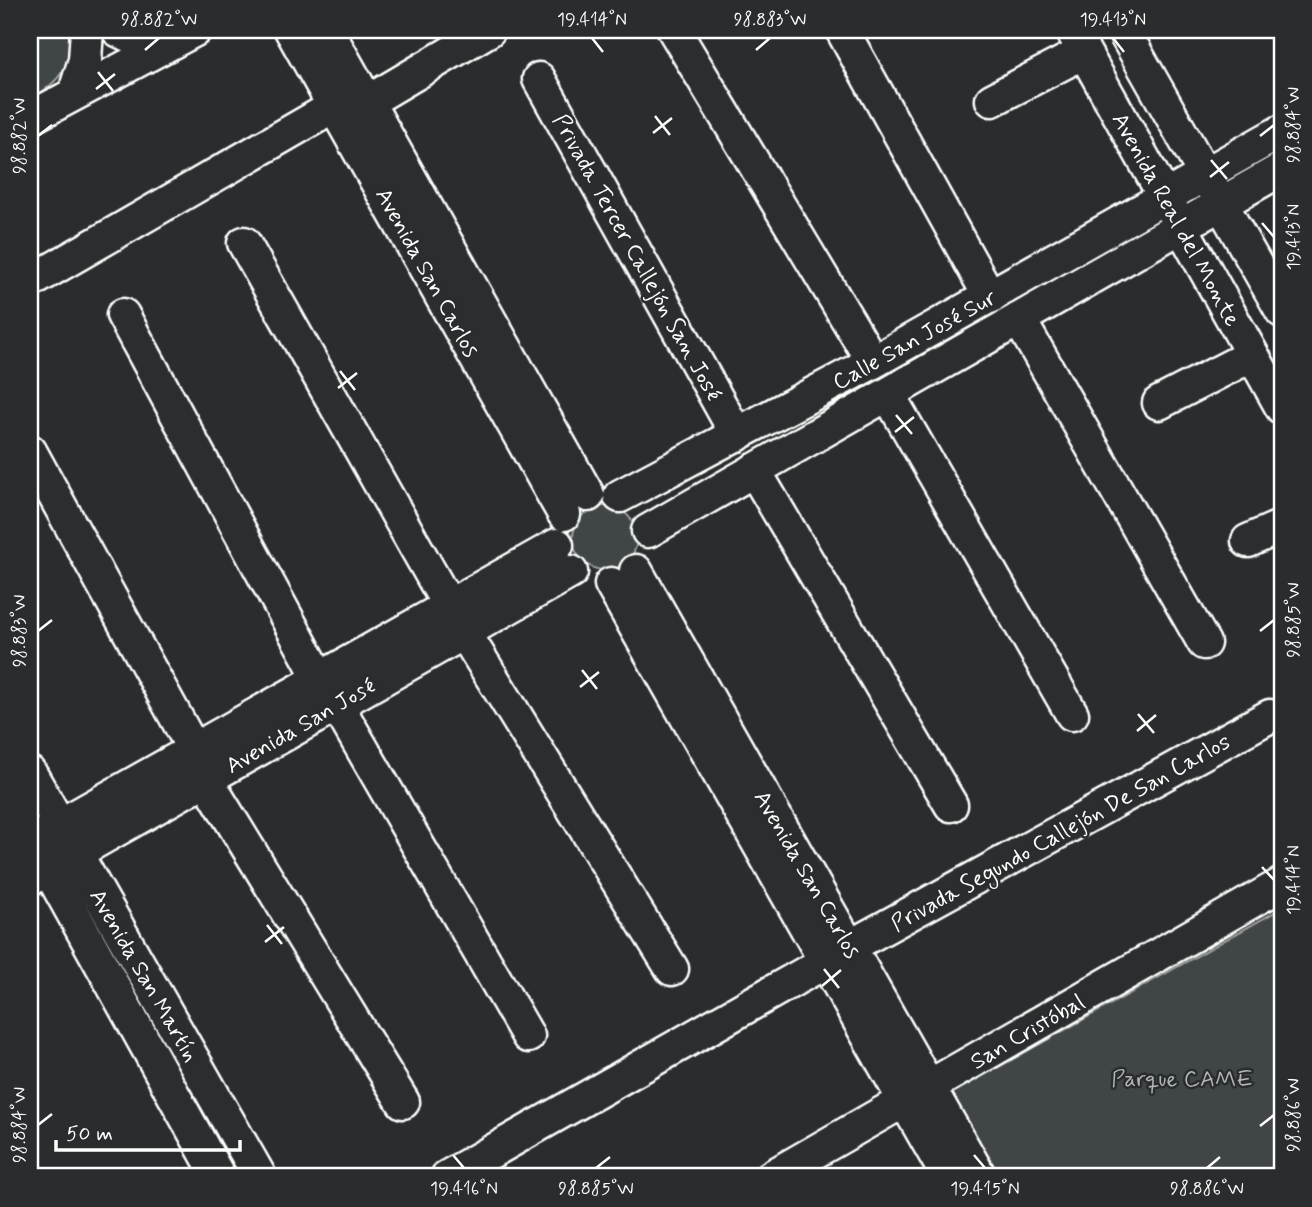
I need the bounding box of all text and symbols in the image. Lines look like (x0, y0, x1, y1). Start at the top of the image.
text: 98.882°W (121, 8, 197, 32)
text: 19.414°N (557, 8, 627, 32)
text: 98.883°W (734, 8, 806, 32)
text: 19.413°N (1080, 8, 1146, 32)
text: 98.884°W (1282, 87, 1306, 163)
text: 98.882°W (8, 98, 32, 174)
street label: Avenida Real del Monte (1104, 108, 1247, 332)
street label: Privada Tercer Callejón San José (545, 109, 728, 407)
street label: Avenida San Carlos (367, 183, 485, 363)
text: 19.413°N (1282, 204, 1306, 270)
street label: Calle San José Sur (828, 283, 1002, 398)
text: 98.885°W (1282, 582, 1306, 658)
text: 98.883°W (8, 595, 32, 667)
street label: Avenida San José (221, 672, 381, 782)
street label: Privada Segundo Callejón De San Carlos (886, 728, 1237, 942)
street label: Avenida San Carlos (746, 786, 867, 964)
text: 19.414°N (1282, 845, 1306, 915)
street label: Avenida San Martín (81, 884, 205, 1068)
street label: San Cristóbal (965, 988, 1091, 1078)
park label: Parque CAME (1111, 1065, 1253, 1095)
text: 98.886°W (1282, 1078, 1306, 1152)
text: 98.884°W (8, 1087, 32, 1163)
scale bar (56, 1109, 240, 1153)
text: 50 m (66, 1120, 113, 1148)
text: 19.416°N (430, 1177, 498, 1201)
text: 98.885°W (558, 1177, 634, 1201)
text: 19.415°N (950, 1177, 1020, 1201)
text: 98.886°W (1170, 1177, 1244, 1201)

